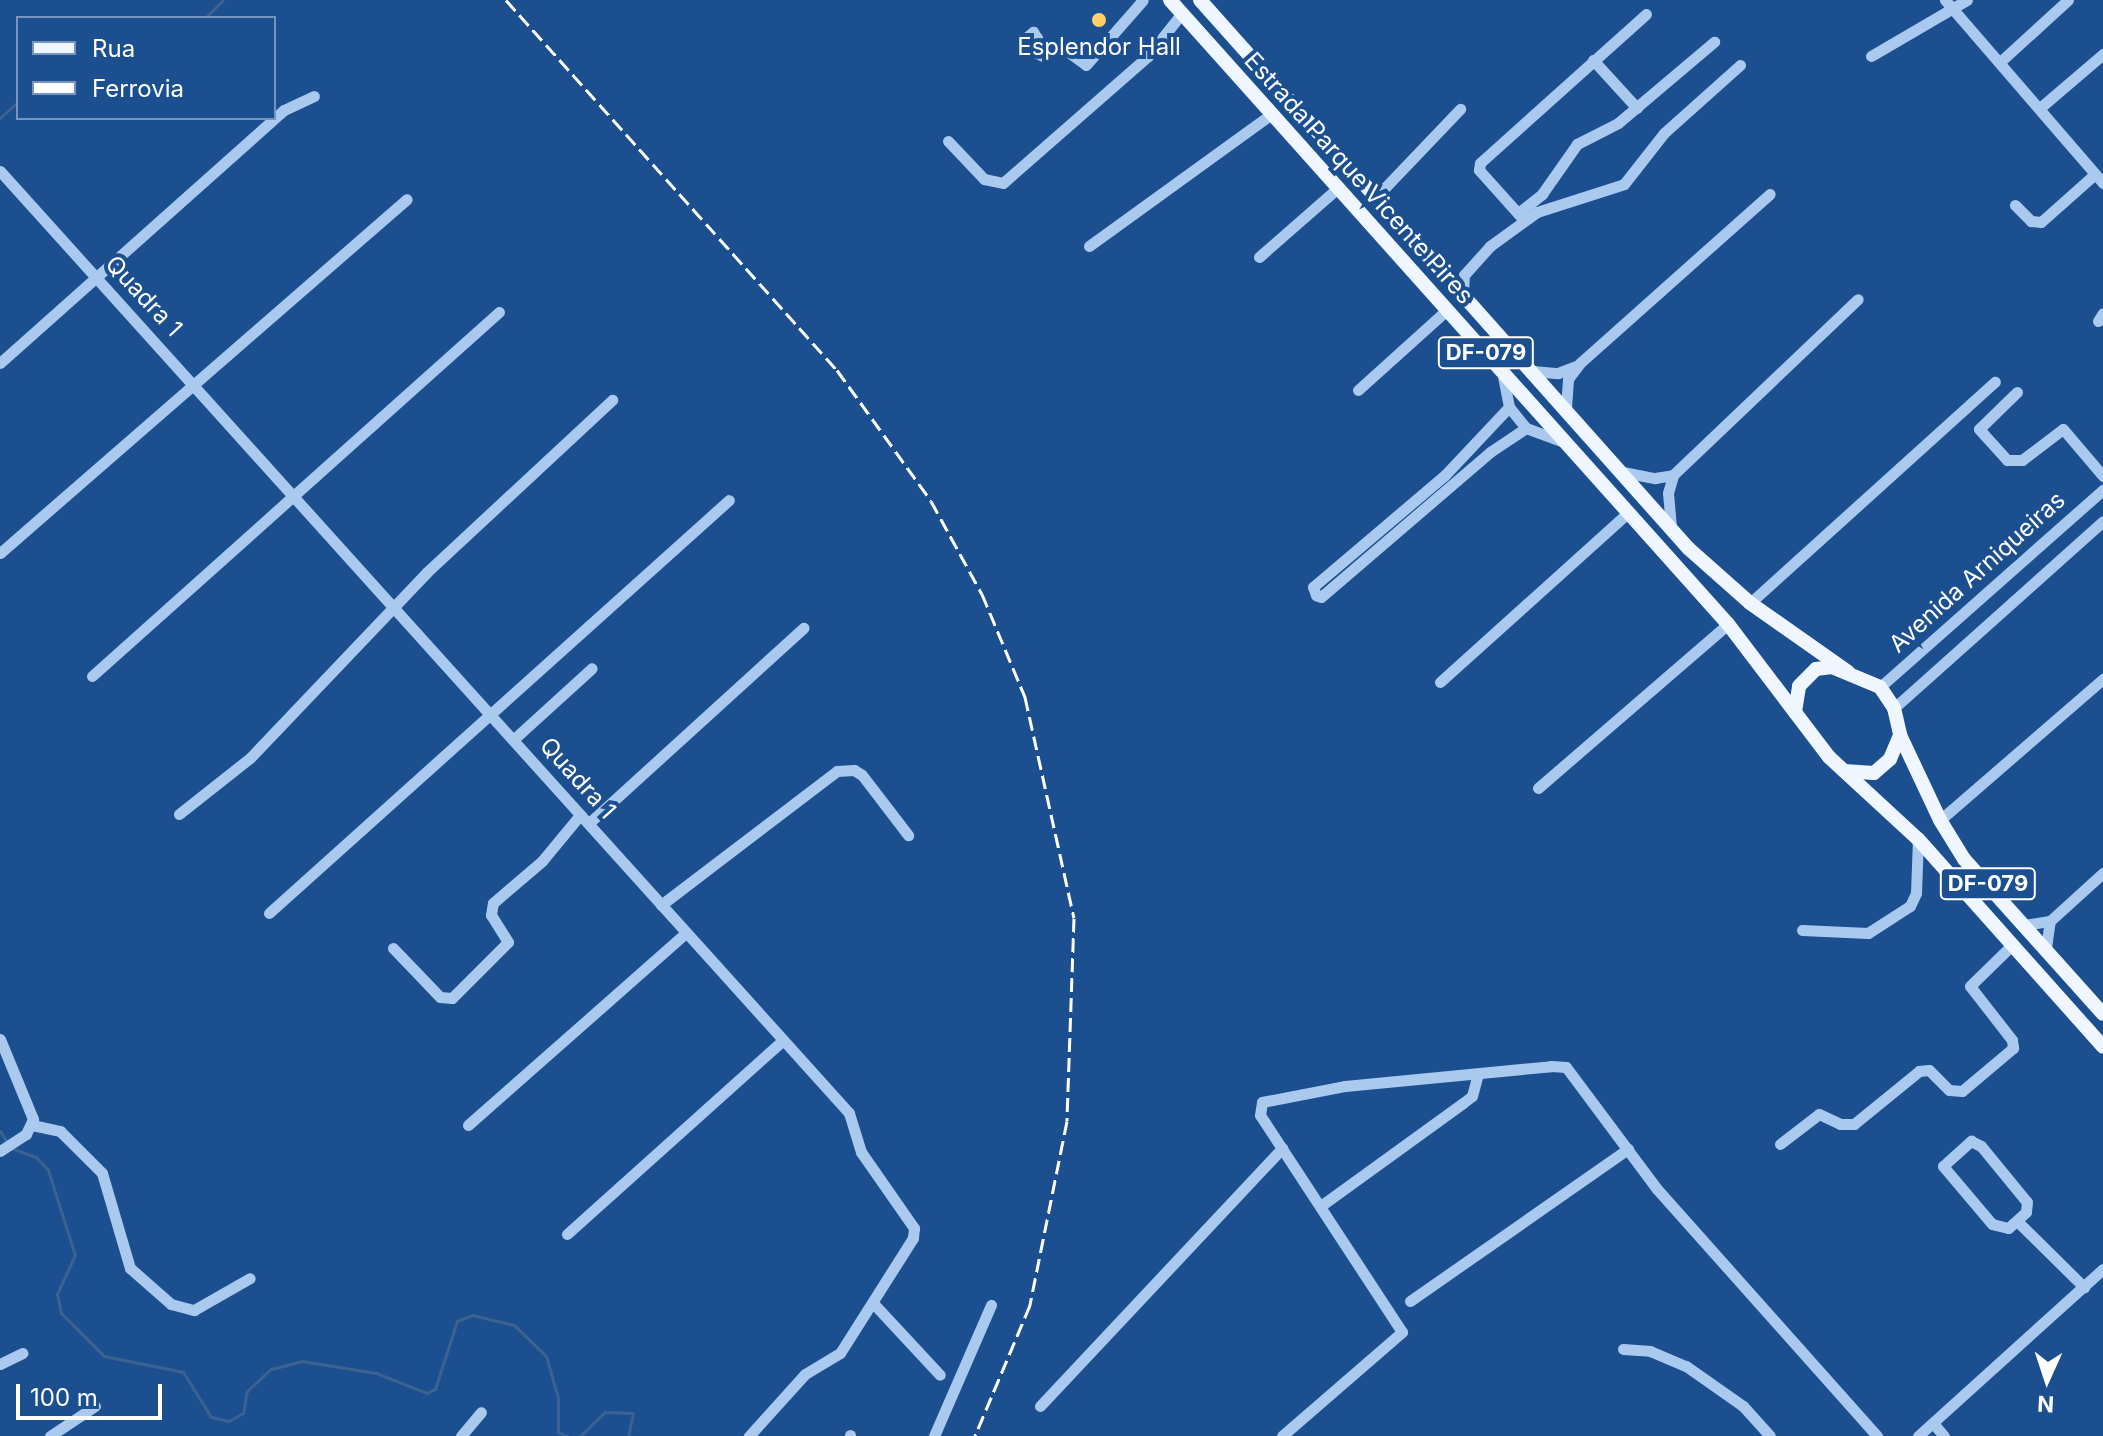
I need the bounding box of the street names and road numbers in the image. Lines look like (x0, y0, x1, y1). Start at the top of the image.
street label: Estrada Parque Vicente Pires (1238, 46, 1480, 310)
street label: Quadra 1 (99, 250, 189, 342)
road number: DF-079 (1436, 335, 1536, 371)
street label: Avenida Arniqueiras (1883, 485, 2071, 659)
street label: Quadra 1 (534, 731, 622, 825)
road number: DF-079 (1938, 866, 2038, 902)

